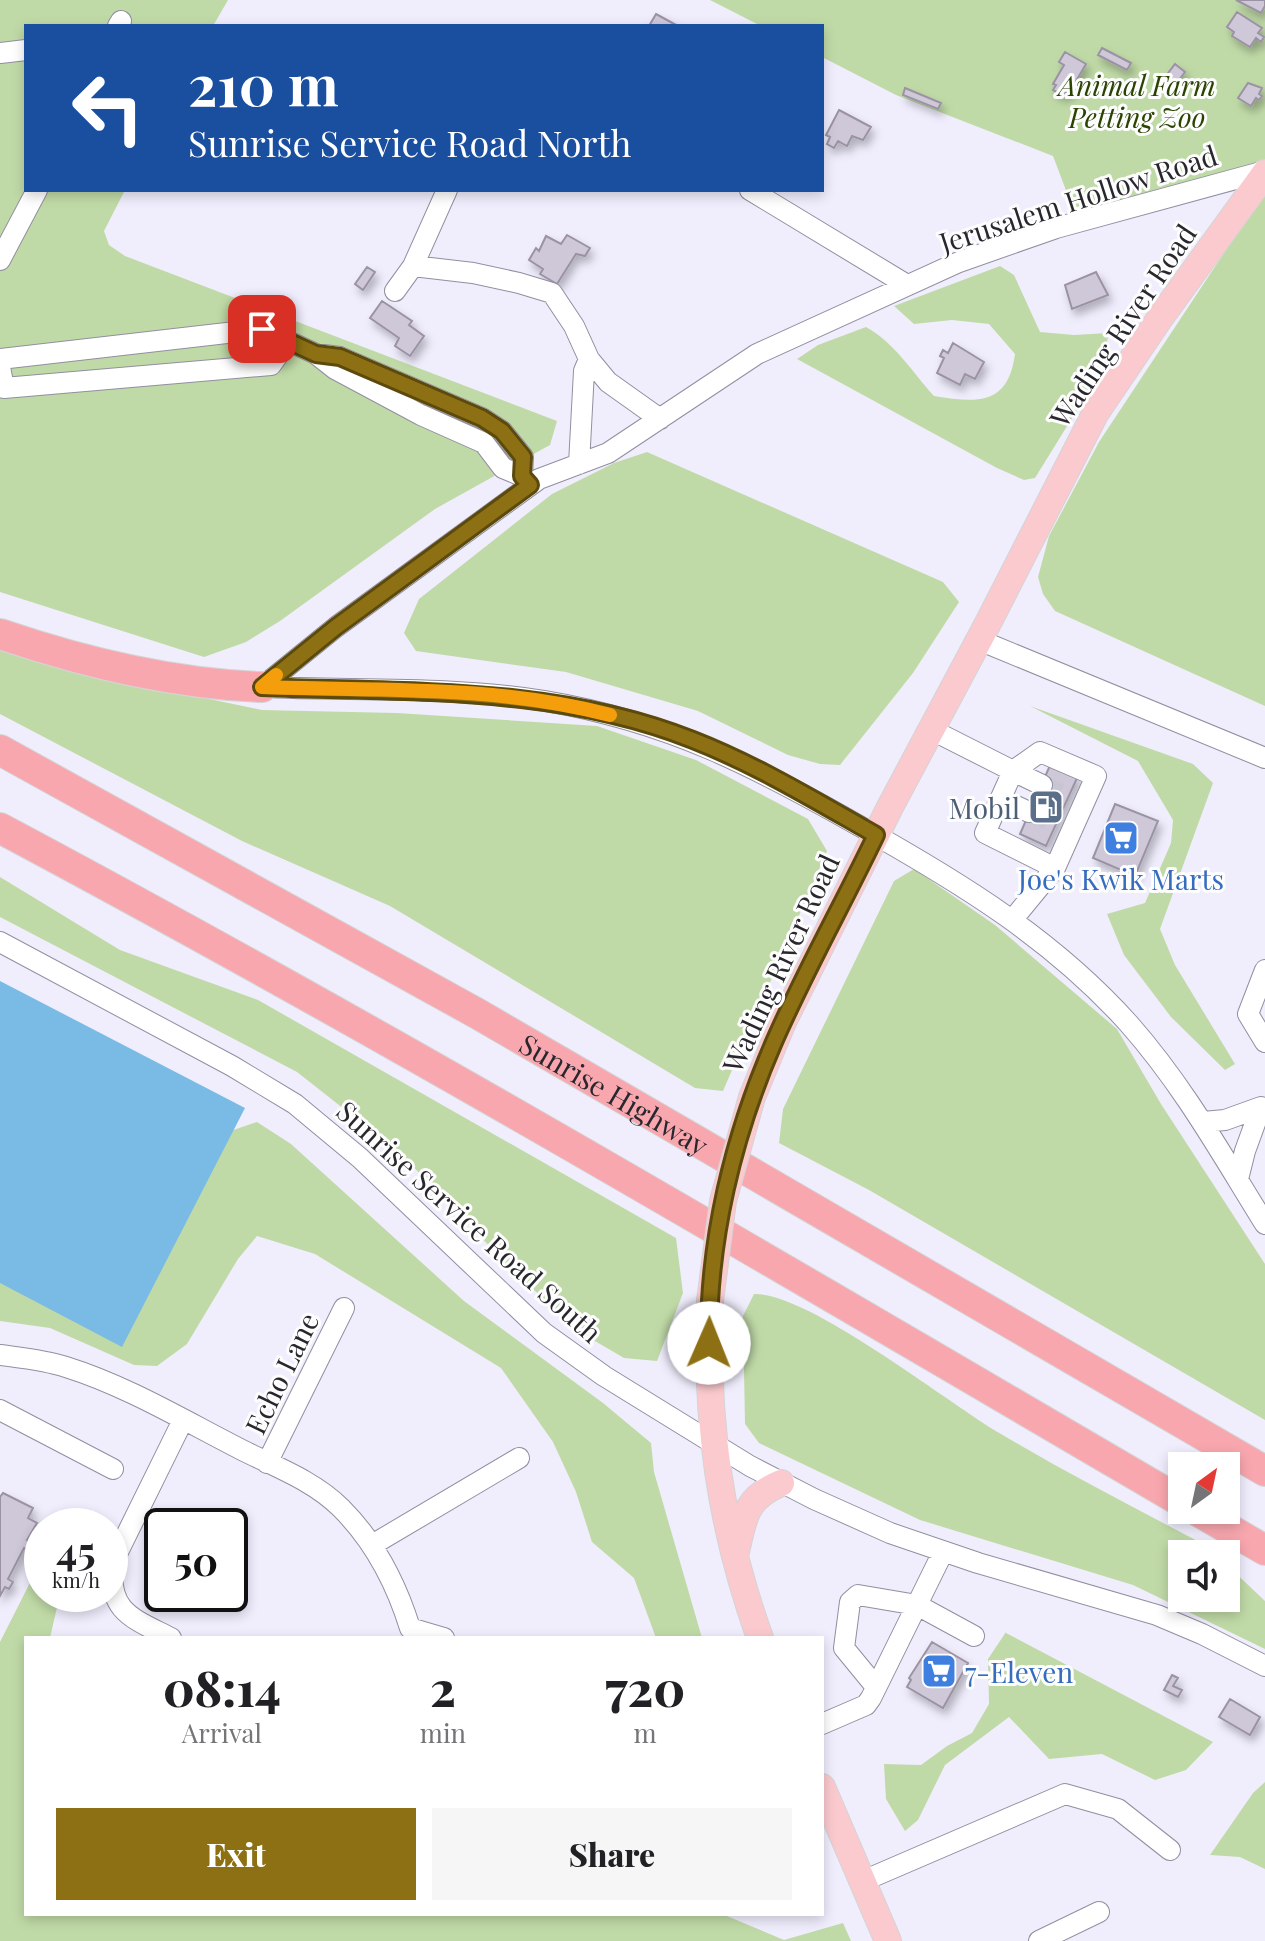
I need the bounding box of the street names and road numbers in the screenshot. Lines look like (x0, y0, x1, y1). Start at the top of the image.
street label: Jerusalem Hollow Road (933, 136, 1222, 261)
street label: Wading River Road (1040, 216, 1204, 434)
street label: Wading River Road (713, 848, 847, 1079)
street label: Sunrise Highway (514, 1024, 716, 1163)
street label: Sunrise Service Road South (330, 1092, 611, 1350)
street label: Echo Lane (236, 1306, 326, 1440)

